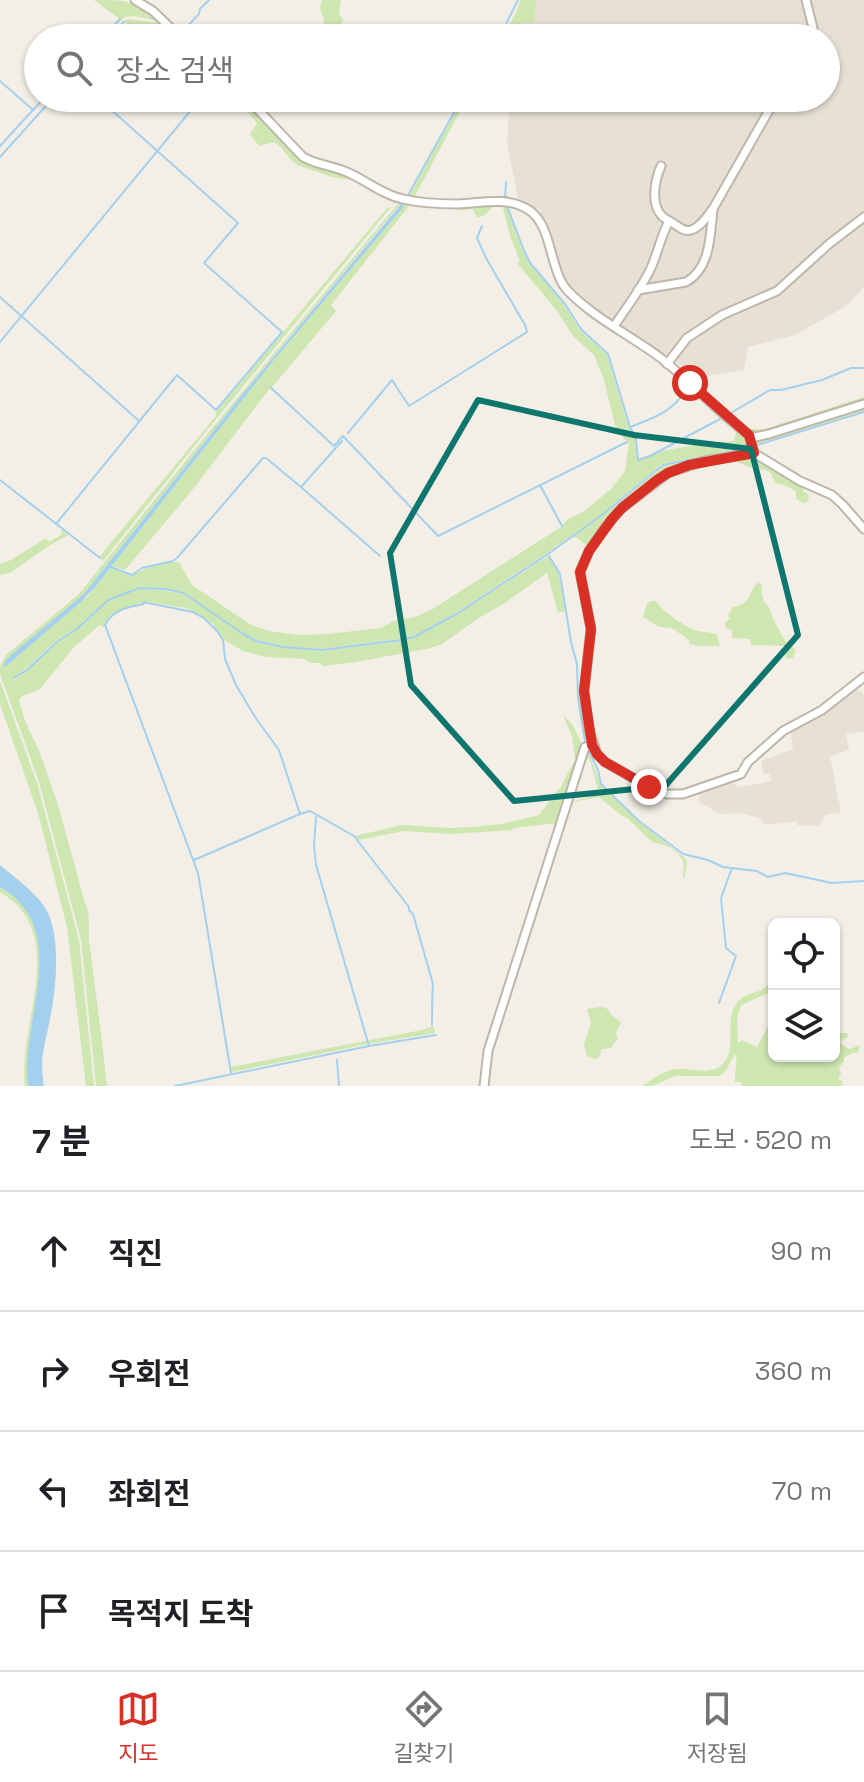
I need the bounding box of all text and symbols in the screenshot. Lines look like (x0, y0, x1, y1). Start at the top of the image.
search box (24, 24, 840, 112)
icon: search (52, 46, 96, 90)
text: 장소 검색 (116, 51, 234, 90)
route start (672, 365, 708, 401)
route end (631, 769, 667, 805)
map controls (768, 918, 840, 1062)
button: locate (768, 918, 840, 990)
button: layers (768, 990, 840, 1062)
text: 7 분 (32, 1120, 91, 1163)
text: 도보 · 520 m (689, 1123, 832, 1157)
icon: ahead (32, 1229, 76, 1273)
text: 직진 (108, 1234, 163, 1273)
text: 90 m (770, 1234, 832, 1268)
icon: right (32, 1349, 76, 1393)
text: 우회전 (108, 1354, 191, 1393)
text: 360 m (755, 1354, 832, 1388)
icon: left (32, 1469, 76, 1513)
text: 좌회전 (108, 1474, 191, 1513)
text: 70 m (772, 1474, 832, 1508)
icon: arrive (32, 1589, 76, 1633)
text: 목적지 도착 (108, 1594, 254, 1633)
tab: 지도 (116, 1687, 160, 1767)
tab: 길찾기 (393, 1687, 454, 1767)
tab: 저장됨 (687, 1687, 748, 1767)

